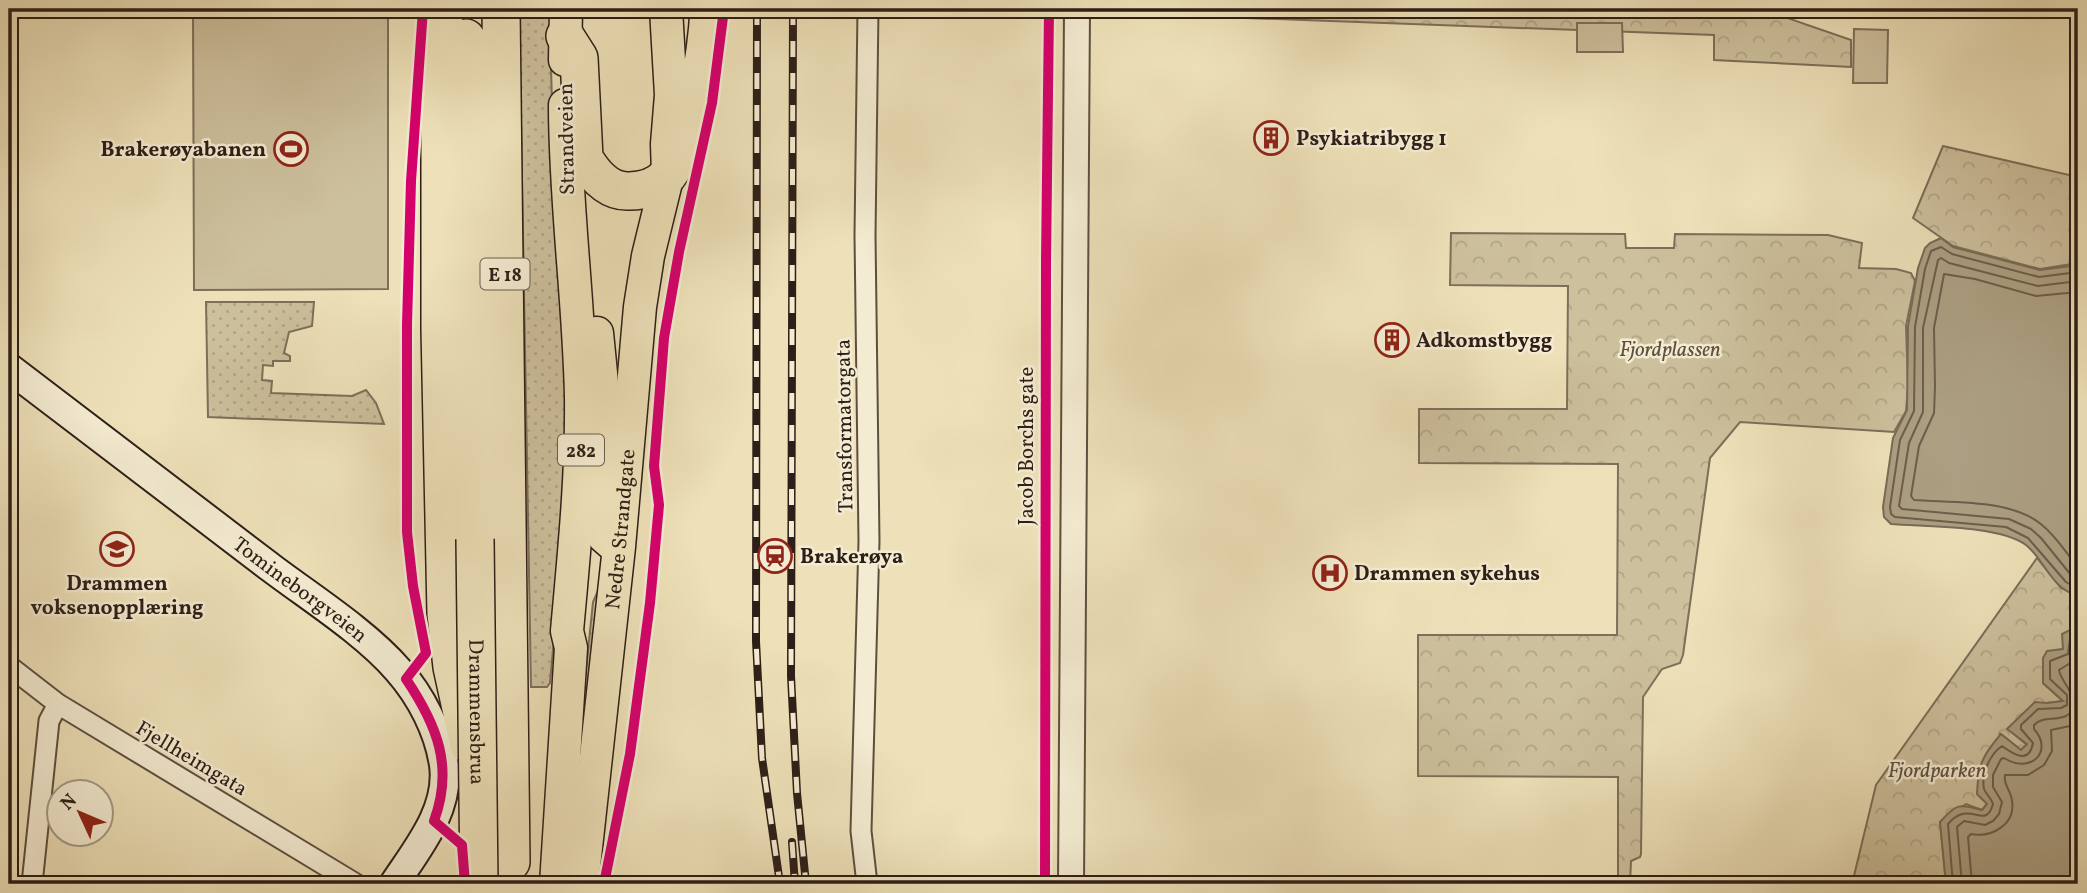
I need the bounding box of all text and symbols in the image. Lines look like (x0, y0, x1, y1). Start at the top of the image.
street label: Strandveien (552, 83, 583, 195)
building icon: Psykiatribygg 1 (1252, 119, 1290, 157)
place label: Psykiatribygg 1 (1296, 125, 1447, 154)
sports icon: Brakerøyabanen (272, 130, 310, 168)
place label: Brakerøyabanen (101, 136, 266, 165)
road number: E 18 (480, 258, 530, 290)
building icon: Adkomstbygg (1373, 321, 1411, 359)
place label: Adkomstbygg (1416, 327, 1552, 356)
park label: Fjordplassen (1619, 336, 1721, 365)
street label: Transformatorgata (829, 339, 862, 513)
street label: Jacob Borchs gate (1013, 366, 1042, 526)
road number: 282 (558, 435, 604, 466)
street label: Nedre Strandgate (599, 448, 644, 611)
school or university icon: Drammen voksenopplæring (98, 530, 136, 568)
street label: Tomineborgveien (226, 531, 373, 650)
station icon: Brakerøya (756, 537, 794, 575)
place label: Brakerøya (800, 543, 903, 572)
hospital icon: Drammen sykehus (1311, 554, 1349, 592)
place label: Drammen sykehus (1354, 560, 1540, 589)
place label: Drammen voksenopplæring (30, 570, 204, 623)
street label: Drammensbrua (460, 639, 491, 785)
street label: Fjellheimgata (130, 715, 252, 804)
park label: Fjordparken (1888, 757, 1986, 786)
north arrow (46, 778, 116, 848)
text: N (55, 788, 83, 817)

